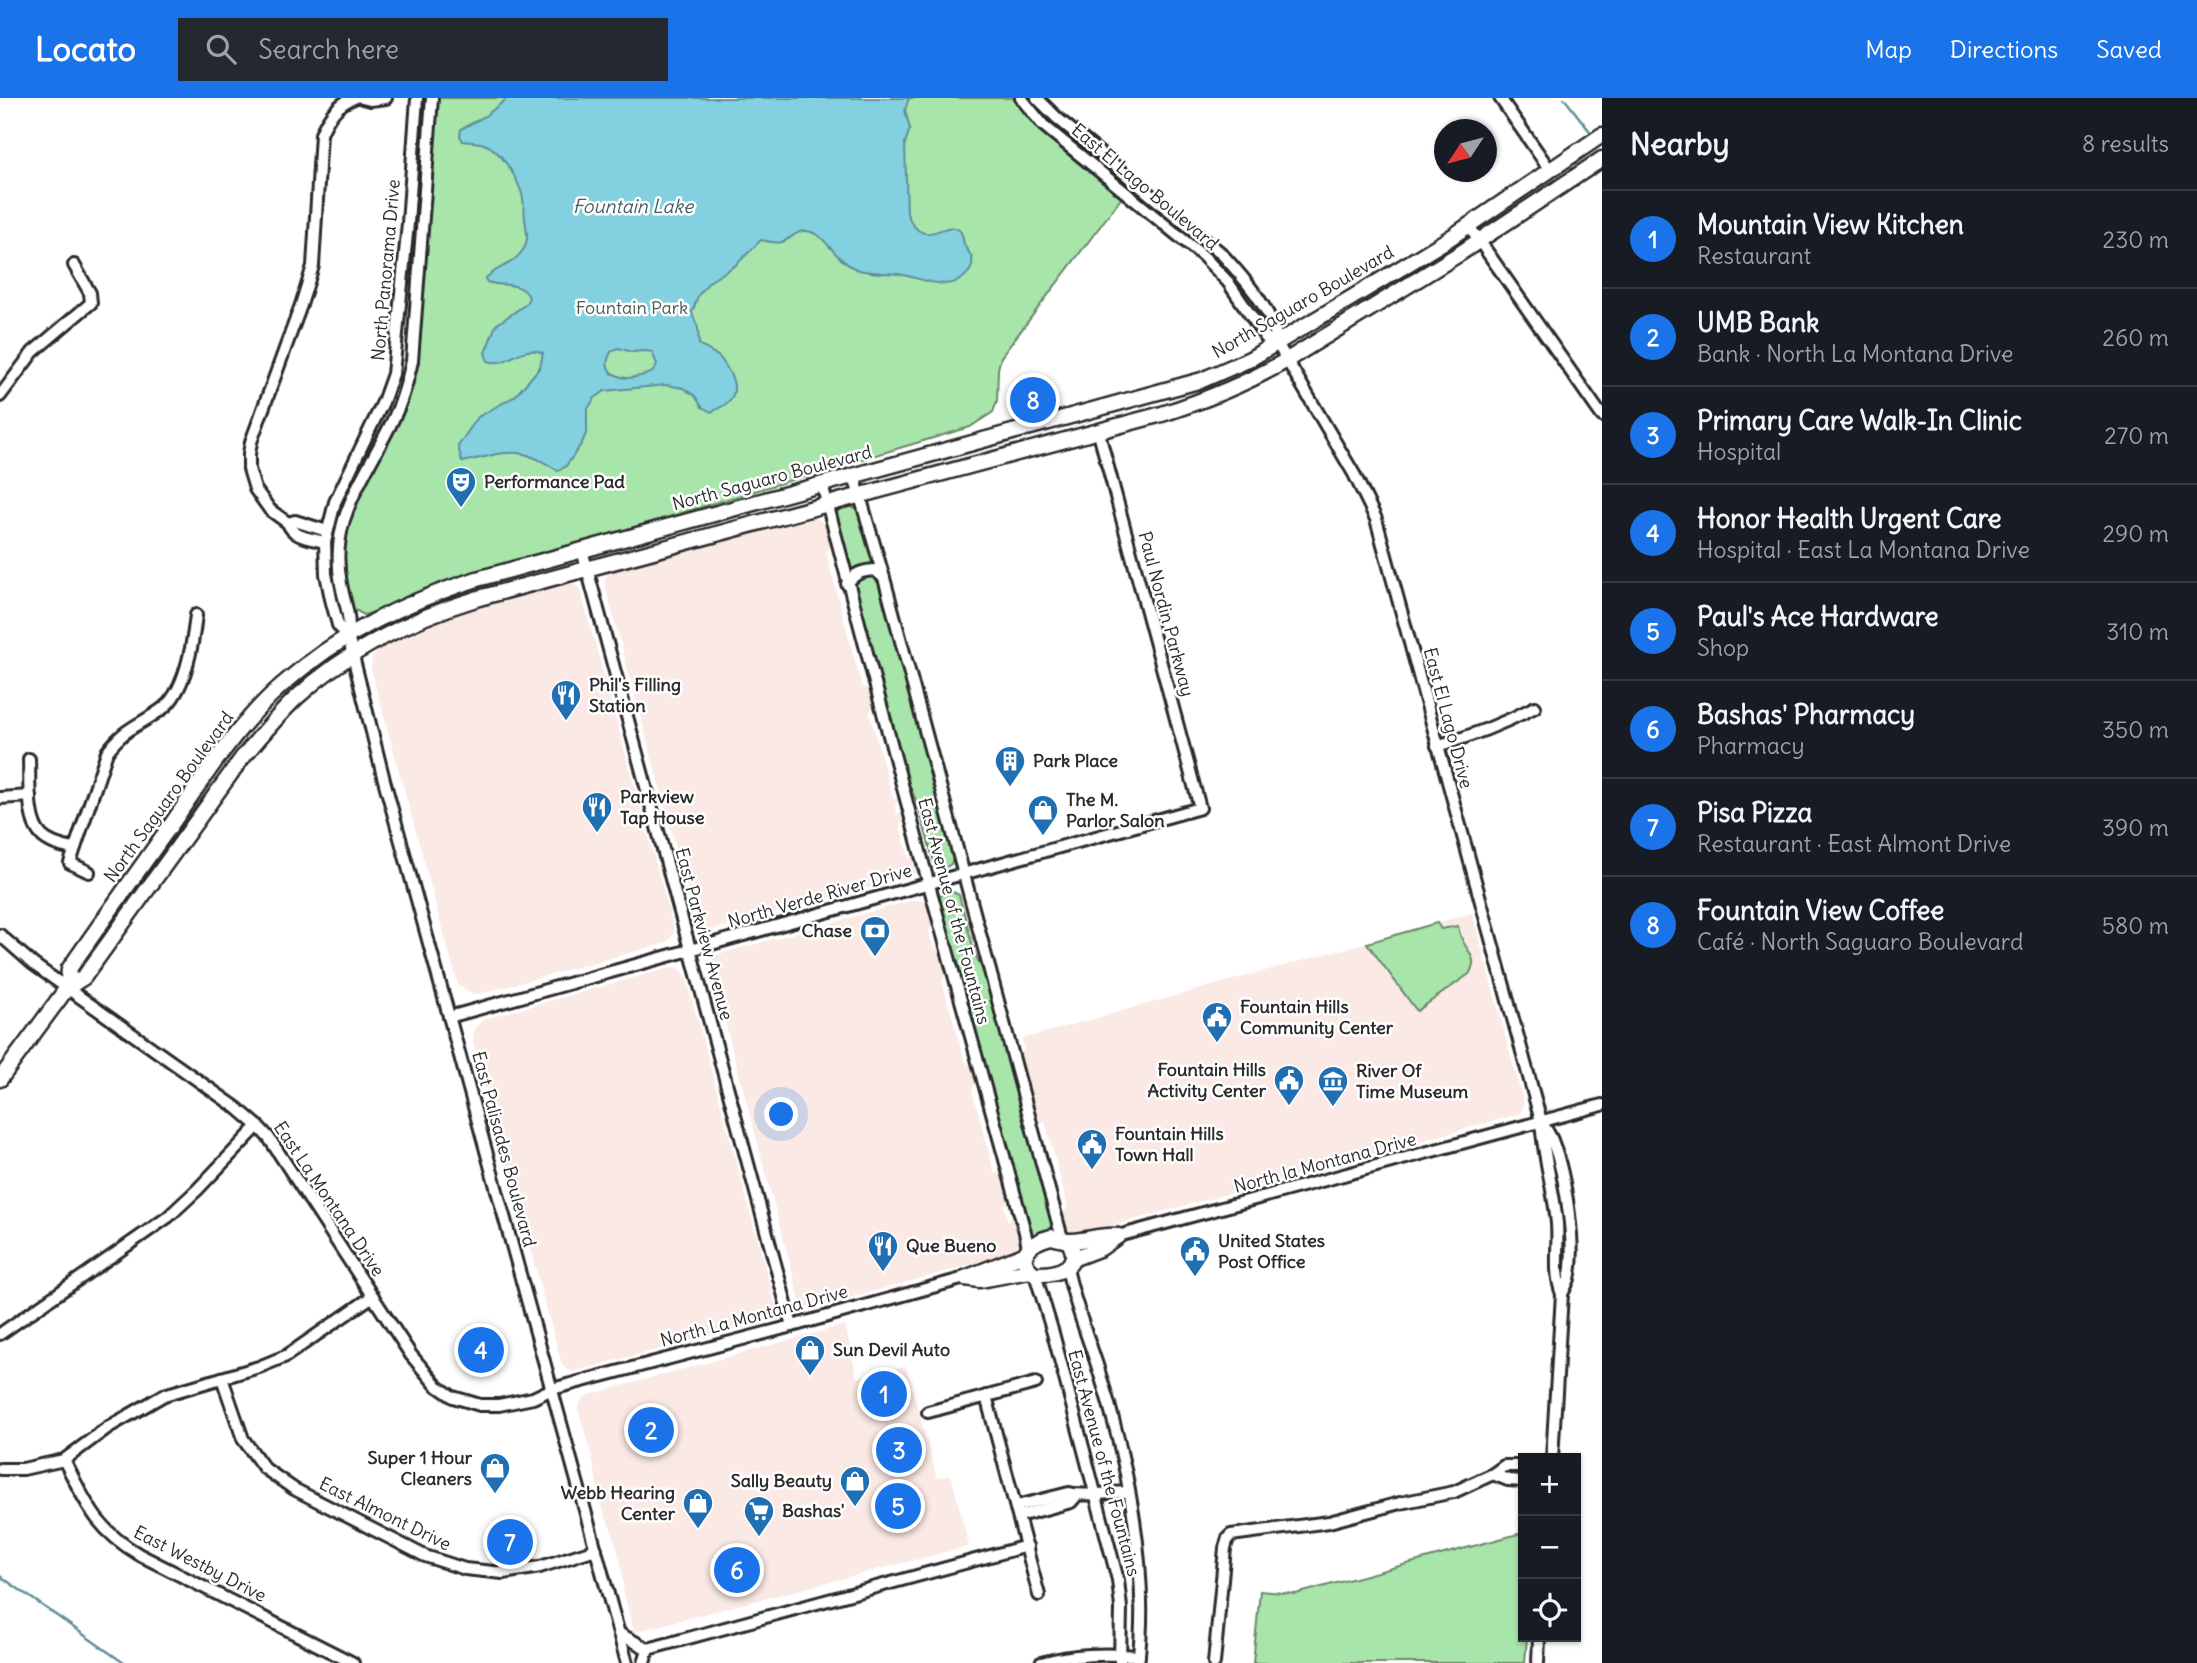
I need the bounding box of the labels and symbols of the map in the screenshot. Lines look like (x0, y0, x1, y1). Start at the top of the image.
street label: East El Lago Boulevard (1067, 118, 1224, 255)
north arrow (1434, 119, 1497, 182)
street label: North Panorama Drive (366, 178, 405, 362)
water label: Fountain Lake (573, 194, 695, 218)
street label: North Saguaro Boulevard (1208, 240, 1398, 363)
park label: Fountain Park (576, 296, 688, 319)
pin: 8 (1010, 374, 1056, 426)
street label: North Saguaro Boulevard (669, 440, 875, 515)
theatre icon: Performance Pad (444, 465, 478, 509)
place label: Performance Pad (484, 470, 625, 493)
street label: Paul Nordin Parkway (1133, 529, 1200, 699)
street label: East El Lago Drive (1419, 645, 1478, 791)
place label: Phil's Filling Station (589, 673, 681, 717)
restaurant icon: Phil's Filling Station (549, 678, 583, 722)
street label: North Saguaro Boulevard (99, 706, 239, 887)
building icon: Park Place (993, 744, 1027, 788)
place label: Park Place (1033, 749, 1118, 772)
place label: Parkview Tap House (620, 785, 705, 829)
place label: The M. Parlor Salon (1066, 788, 1165, 832)
restaurant icon: Parkview Tap House (580, 790, 614, 834)
shop icon: The M. Parlor Salon (1026, 793, 1060, 837)
street label: East Avenue of the Fountains (913, 795, 996, 1027)
street label: East Parkview Avenue (670, 845, 739, 1023)
street label: North Verde River Drive (725, 858, 915, 933)
bank icon: Chase (858, 914, 892, 958)
place label: Chase (802, 919, 852, 942)
place label: Fountain Hills Community Center (1240, 995, 1394, 1039)
public building icon: Fountain Hills Community Center (1200, 1000, 1234, 1044)
street label: East Palisades Boulevard (467, 1048, 542, 1250)
place label: Fountain Hills Activity Center (1148, 1058, 1267, 1102)
place label: River Of Time Museum (1356, 1059, 1469, 1103)
public building icon: Fountain Hills Activity Center (1272, 1063, 1306, 1107)
museum icon: River Of Time Museum (1316, 1064, 1350, 1108)
your location (764, 1097, 798, 1131)
street label: East La Montana Drive (269, 1117, 390, 1281)
place label: Fountain Hills Town Hall (1115, 1122, 1224, 1166)
public building icon: Fountain Hills Town Hall (1075, 1127, 1109, 1171)
street label: North la Montana Drive (1231, 1127, 1419, 1198)
restaurant icon: Que Bueno (866, 1229, 900, 1273)
place label: United States Post Office (1218, 1229, 1325, 1273)
place label: Que Bueno (906, 1234, 996, 1257)
public building icon: United States Post Office (1178, 1234, 1212, 1278)
street label: North La Montana Drive (657, 1279, 850, 1352)
pin: 4 (458, 1324, 504, 1376)
shop icon: Sun Devil Auto (793, 1333, 827, 1377)
place label: Sun Devil Auto (833, 1338, 950, 1361)
street label: East Avenue of the Fountains (1063, 1347, 1146, 1579)
pin: 1 (861, 1368, 907, 1420)
pin: 2 (628, 1404, 674, 1456)
pin: 3 (876, 1424, 922, 1476)
place label: Super 1 Hour Cleaners (368, 1446, 473, 1490)
shop icon: Super 1 Hour Cleaners (478, 1451, 512, 1495)
shop icon: Sally Beauty (838, 1464, 872, 1508)
place label: Sally Beauty (731, 1469, 832, 1492)
street label: East Almont Drive (316, 1472, 455, 1555)
pin: 5 (875, 1480, 921, 1532)
place label: Webb Hearing Center (561, 1481, 676, 1525)
shop icon: Webb Hearing Center (681, 1486, 715, 1530)
supermarket icon: Bashas' (742, 1494, 776, 1538)
place label: Bashas' (782, 1499, 845, 1522)
pin: 7 (487, 1516, 533, 1568)
street label: East Westby Drive (130, 1520, 270, 1607)
pin: 6 (714, 1544, 760, 1596)

